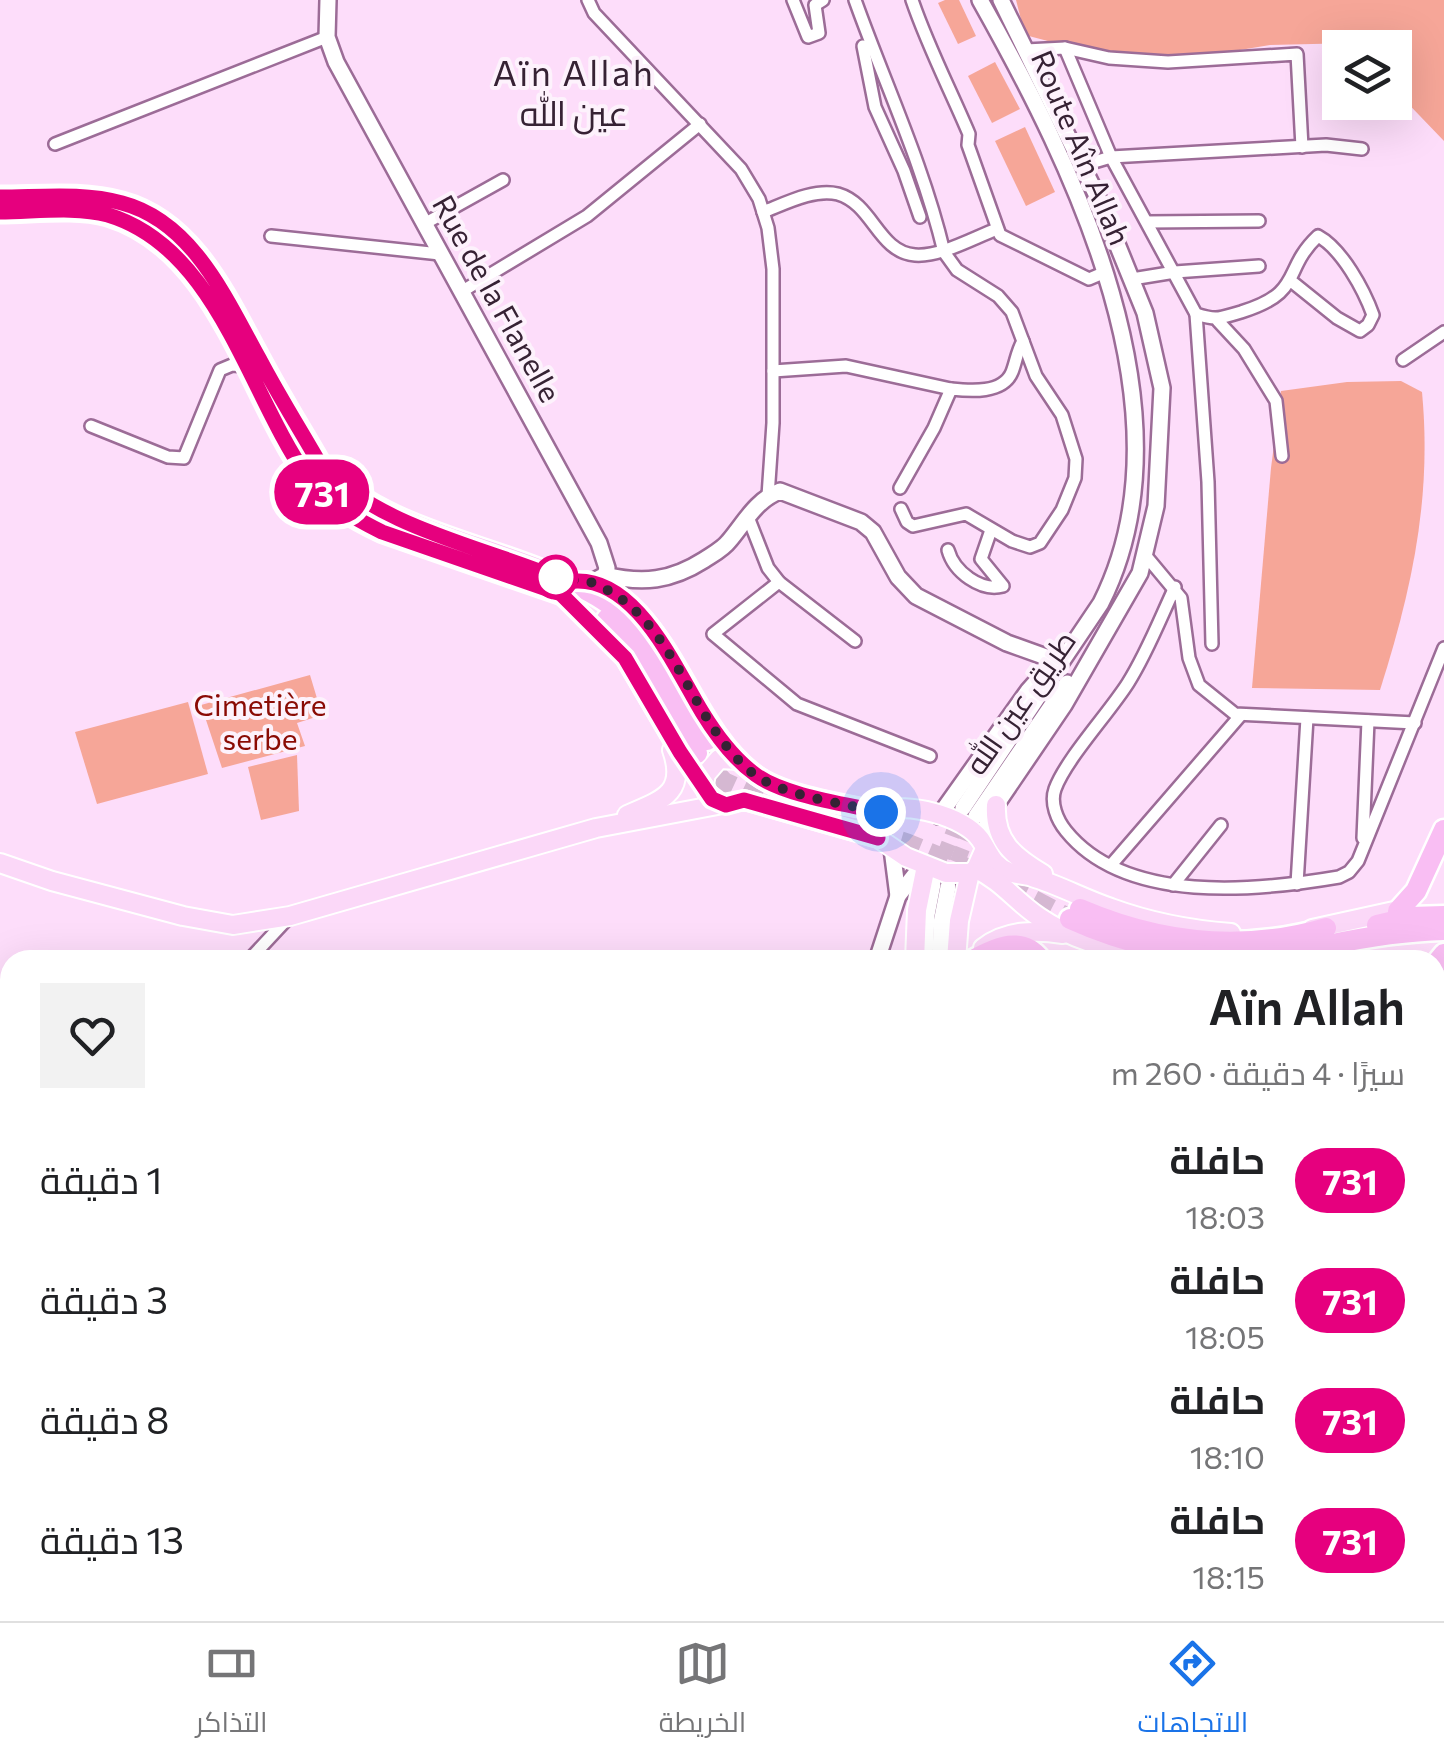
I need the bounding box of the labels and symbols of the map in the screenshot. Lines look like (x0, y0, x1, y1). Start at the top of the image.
street label: Route Aîn Allah (1025, 44, 1140, 250)
district label: Aïn Allah عين الله (493, 50, 655, 135)
street label: Rue de la Flanelle (426, 188, 570, 408)
line badge: 731 (264, 460, 380, 524)
unlabelled marker (535, 556, 577, 598)
street label: طريق عين الله (956, 622, 1084, 782)
park label: Cimetière serbe (193, 685, 327, 756)
your location (856, 787, 906, 837)

